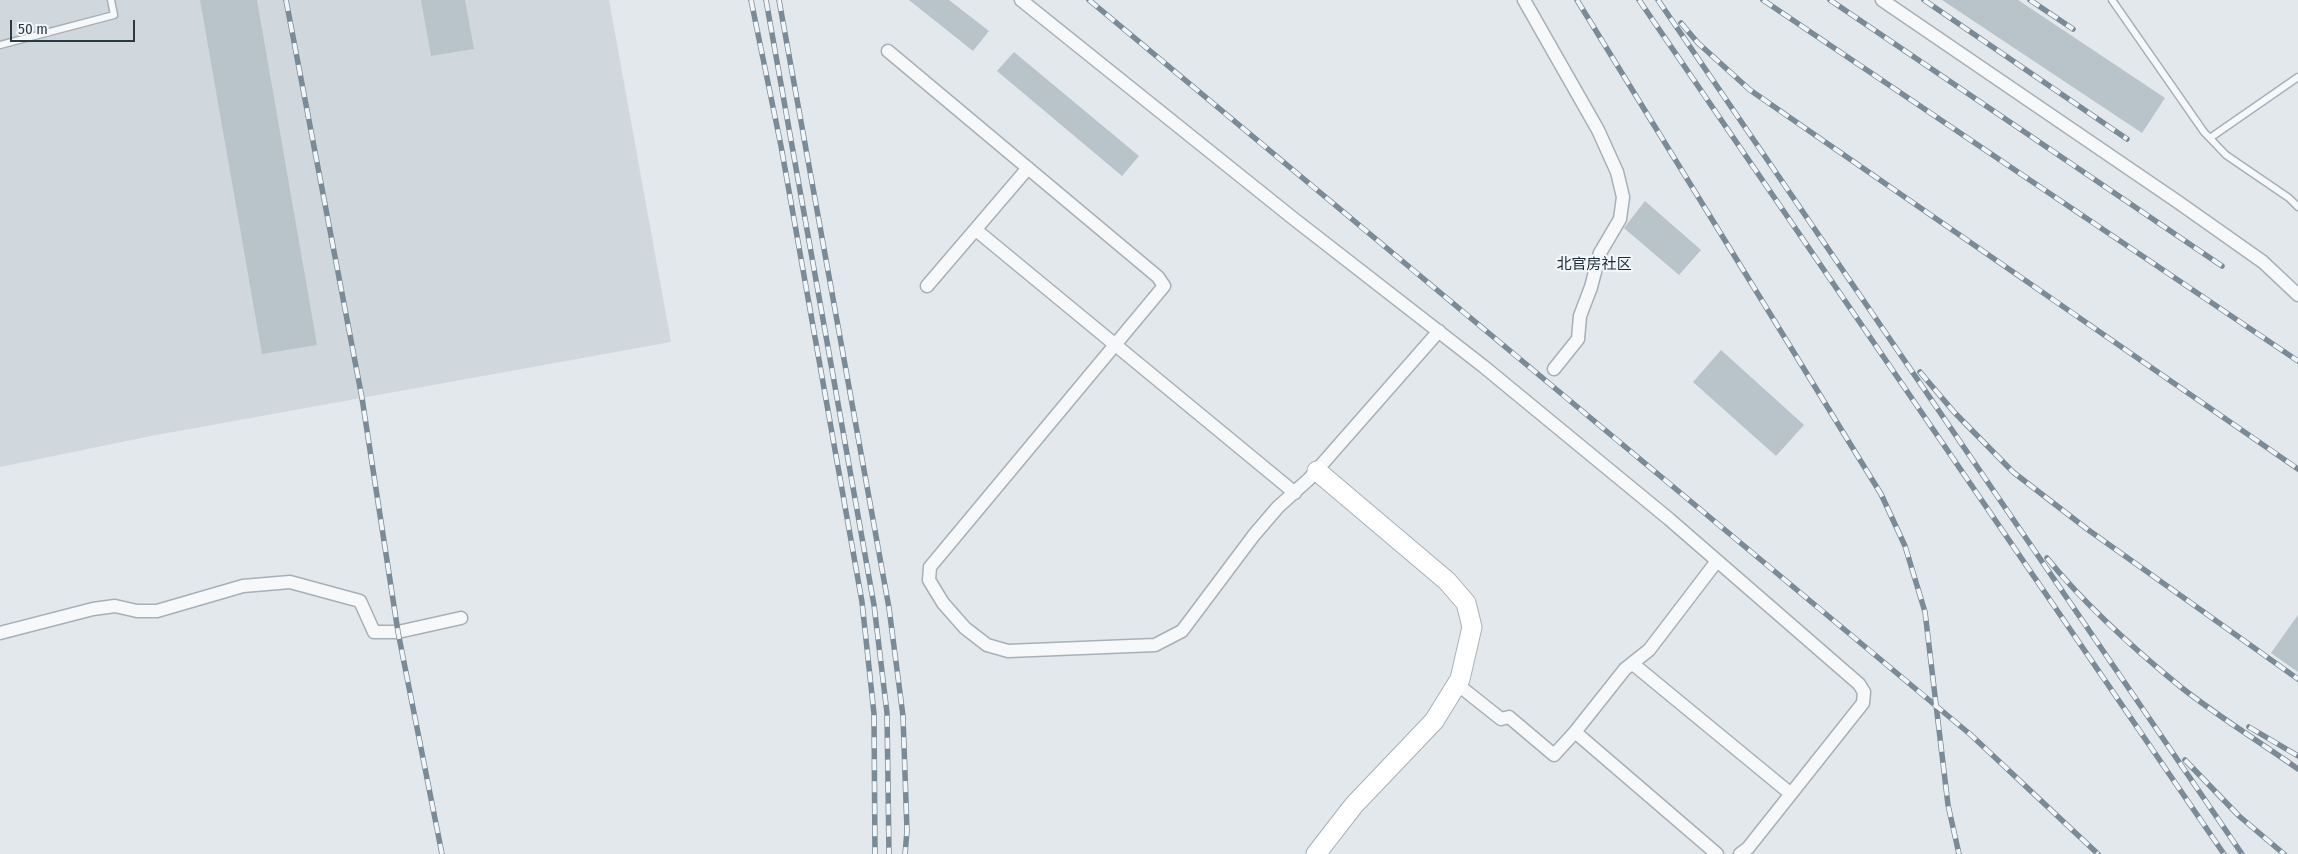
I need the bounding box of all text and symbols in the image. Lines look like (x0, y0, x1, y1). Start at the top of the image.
scale bar (12, 10, 138, 42)
text: 50 m (18, 20, 48, 38)
district label: 北官房社区 (1557, 256, 1631, 274)

